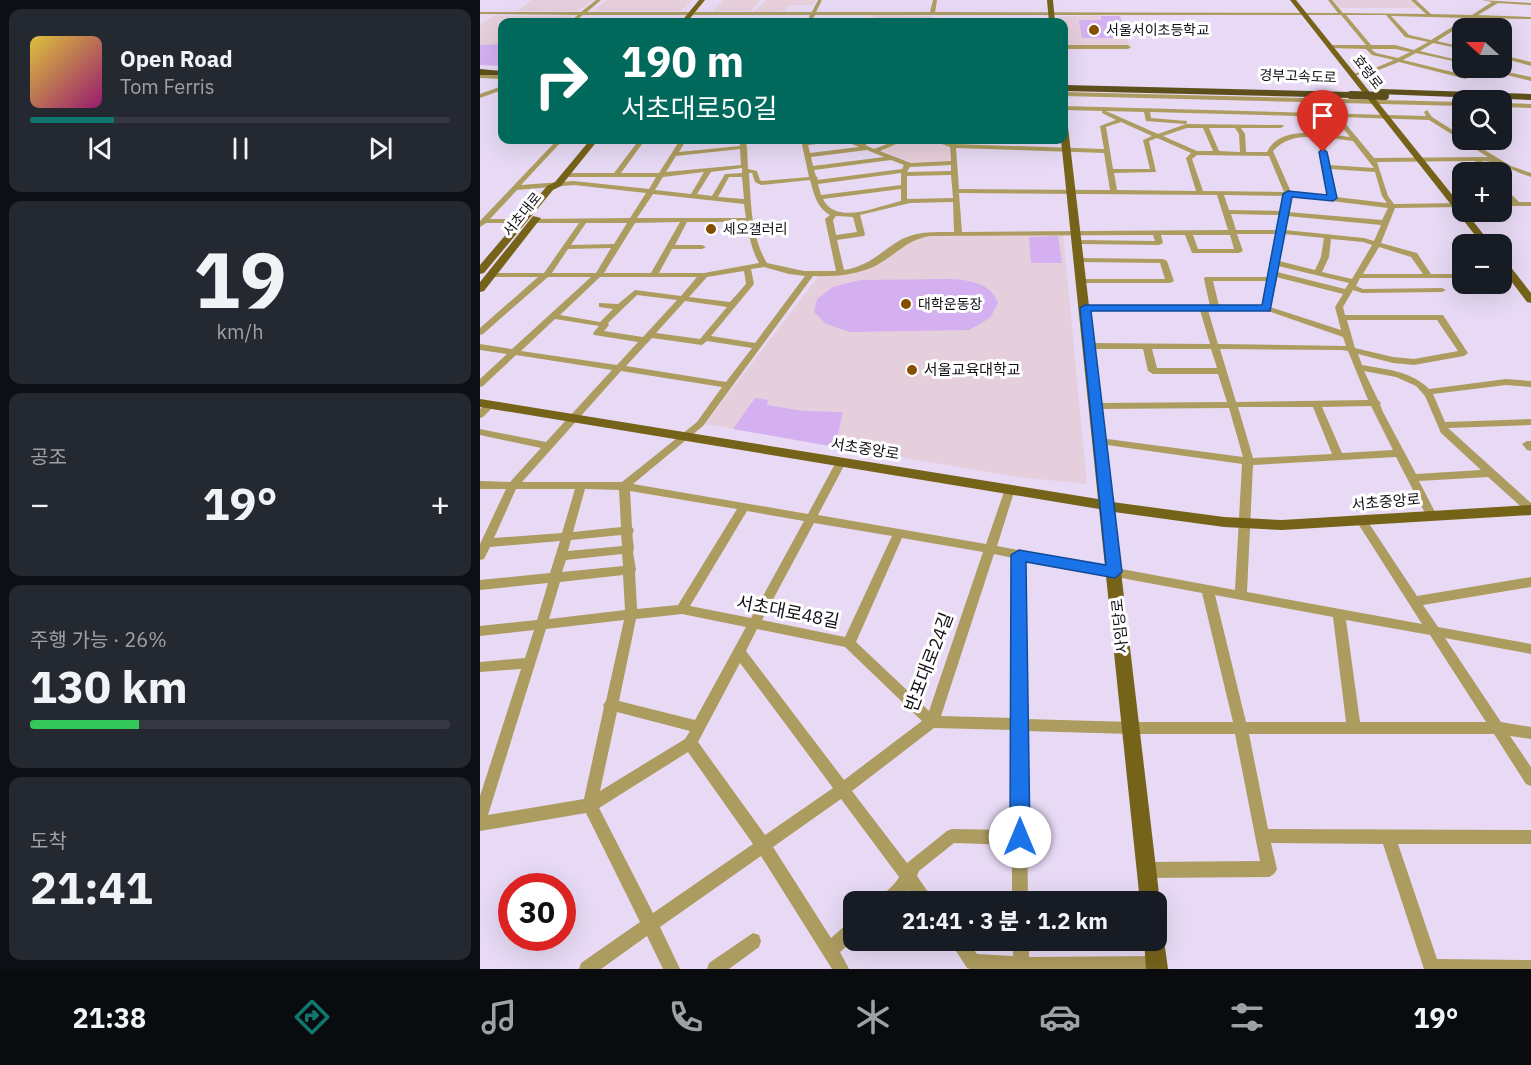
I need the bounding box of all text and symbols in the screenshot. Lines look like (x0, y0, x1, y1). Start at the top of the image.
north arrow (1452, 18, 1512, 78)
map controls (1452, 18, 1512, 294)
place label: 서울서이초등학교 (1106, 21, 1209, 39)
marker: 서울서이초등학교 (1087, 23, 1101, 37)
text: 190 m (621, 34, 744, 89)
icon: right (522, 42, 600, 120)
text: Open Road (120, 44, 233, 73)
street label: 효령로 (1349, 51, 1387, 93)
street label: 경부고속도로 (1259, 66, 1337, 86)
text: Tom Ferris (120, 73, 215, 100)
text: 서초대로50길 (621, 90, 778, 125)
pin (1297, 90, 1348, 152)
button: search (1452, 90, 1512, 150)
icon: arrive (1306, 99, 1339, 132)
icon: previous (84, 132, 117, 165)
icon: pause (224, 132, 257, 165)
icon: next (364, 132, 397, 165)
button: + (1452, 162, 1512, 222)
street label: 서초대로 (499, 188, 545, 240)
place label: 세오갤러리 (723, 220, 787, 238)
marker: 세오갤러리 (704, 222, 718, 236)
text: 19 (193, 228, 287, 329)
button: − (1452, 234, 1512, 294)
place label: 대학운동장 (918, 295, 983, 313)
marker: 대학운동장 (899, 297, 913, 311)
text: km/h (216, 318, 264, 345)
place label: 서울교육대학교 (924, 360, 1021, 379)
marker: 서울교육대학교 (905, 363, 919, 377)
street label: 서초중앙로 (830, 434, 901, 463)
text: 공조 (30, 443, 67, 470)
text: 19° (202, 474, 278, 532)
text: − (30, 482, 50, 525)
text: + (430, 482, 450, 525)
street label: 서초중앙로 (1351, 489, 1421, 514)
street label: 서초대로48길 (735, 590, 842, 633)
street label: 사임당로 (1107, 598, 1132, 654)
street label: 반포대로24길 (899, 609, 958, 715)
text: 주행 가능 · 26% (30, 626, 167, 653)
text: 130 km (30, 657, 188, 715)
position arrow (988, 805, 1052, 869)
text: 도착 (30, 827, 67, 854)
text: 21:41 (30, 858, 153, 916)
speed limit sign: 30 (498, 873, 576, 951)
text: 21:41 · 3 분 · 1.2 km (902, 906, 1108, 935)
icon: directions (291, 996, 333, 1038)
icon: music (478, 996, 520, 1038)
icon: phone (665, 996, 707, 1038)
icon: climate (852, 996, 894, 1038)
icon: car (1039, 996, 1081, 1038)
icon: filters (1226, 996, 1268, 1038)
text: 21:38 (73, 1000, 146, 1035)
text: 19° (1413, 1000, 1458, 1035)

